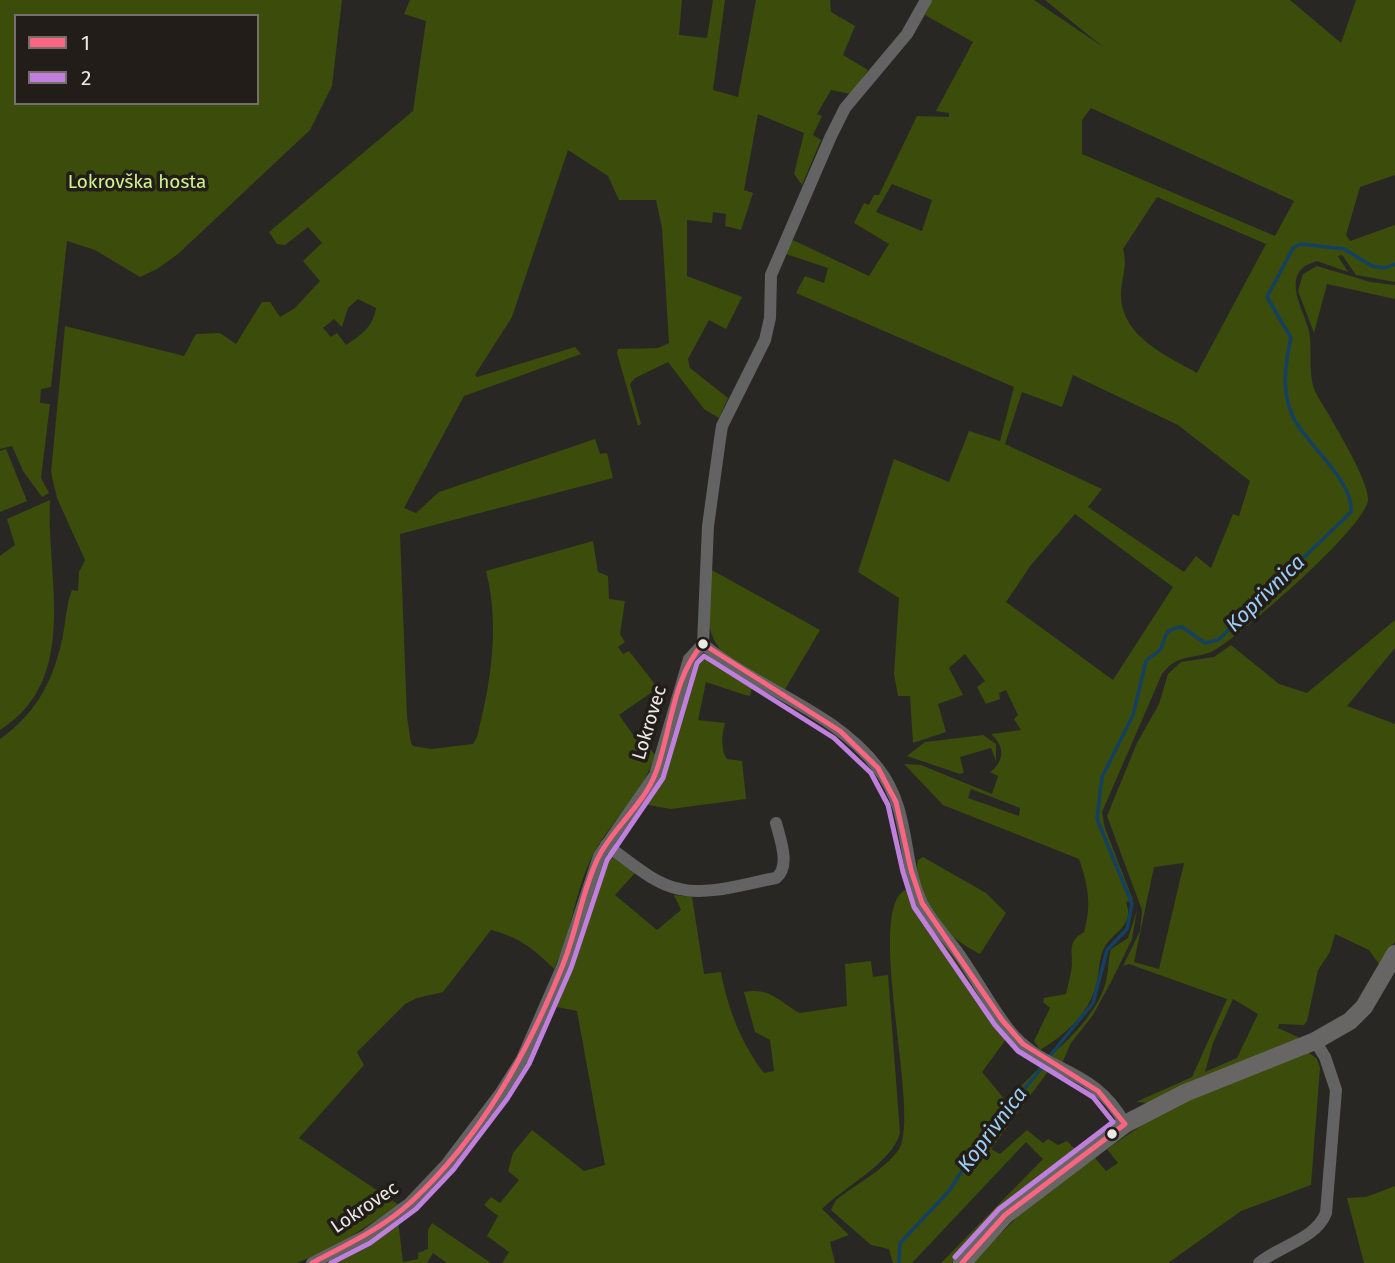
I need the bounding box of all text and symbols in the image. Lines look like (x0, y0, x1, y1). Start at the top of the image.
legend (14, 14, 259, 105)
text: 1 (81, 30, 90, 56)
text: 2 (81, 65, 91, 91)
park label: Lokrovška hosta (68, 172, 206, 194)
water label: Koprivnica (1221, 550, 1311, 638)
unlabelled marker (696, 637, 710, 651)
street label: Lokrovec (628, 683, 672, 763)
water label: Koprivnica (953, 1083, 1033, 1177)
unlabelled marker (1105, 1127, 1119, 1141)
street label: Lokrovec (327, 1177, 403, 1239)

